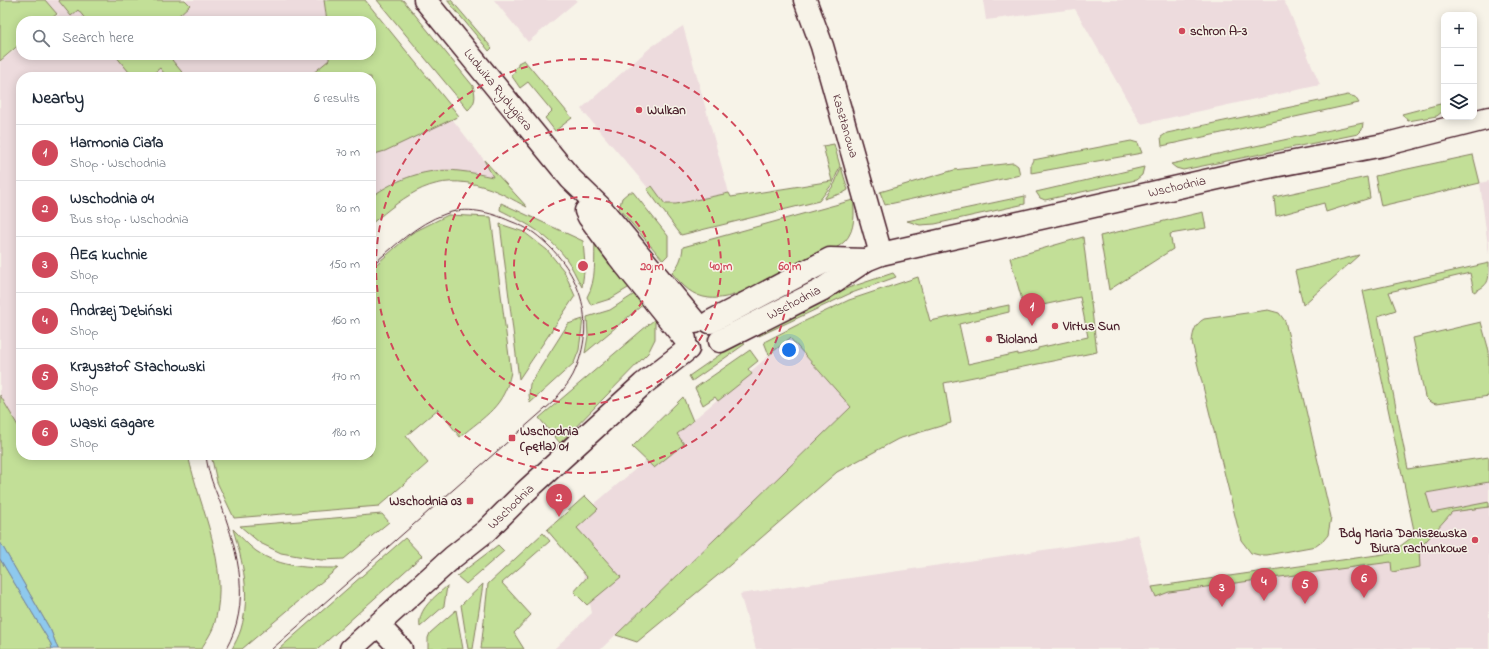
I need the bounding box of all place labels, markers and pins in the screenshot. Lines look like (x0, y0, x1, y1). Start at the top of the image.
place label: schron A-3 (1190, 22, 1248, 41)
marker: schron A-3 (1177, 26, 1187, 36)
place label: Wulkan (647, 101, 686, 120)
marker: Wulkan (634, 105, 644, 115)
centre of rings (576, 259, 590, 273)
pin: 1 (1019, 293, 1045, 326)
place label: Virtus Sun (1062, 317, 1121, 336)
marker: Virtus Sun (1050, 321, 1060, 331)
place label: Bioland (996, 330, 1038, 349)
marker: Bioland (984, 334, 994, 344)
place label: Wschodnia (pętla) 01 (519, 422, 578, 456)
marker: Wschodnia (pętla) 01 (507, 433, 517, 443)
pin: 2 (546, 484, 572, 517)
place label: Wschodnia 03 (389, 492, 463, 511)
marker: Wschodnia 03 (465, 496, 475, 506)
place label: Bdg Maria Daniszewska Biura rachunkowe (1338, 524, 1468, 558)
marker: Bdg Maria Daniszewska Biura rachunkowe (1470, 535, 1480, 545)
pin: 6 (1351, 565, 1377, 598)
pin: 4 (1251, 568, 1277, 601)
pin: 5 (1292, 571, 1318, 604)
pin: 3 (1209, 574, 1235, 607)

